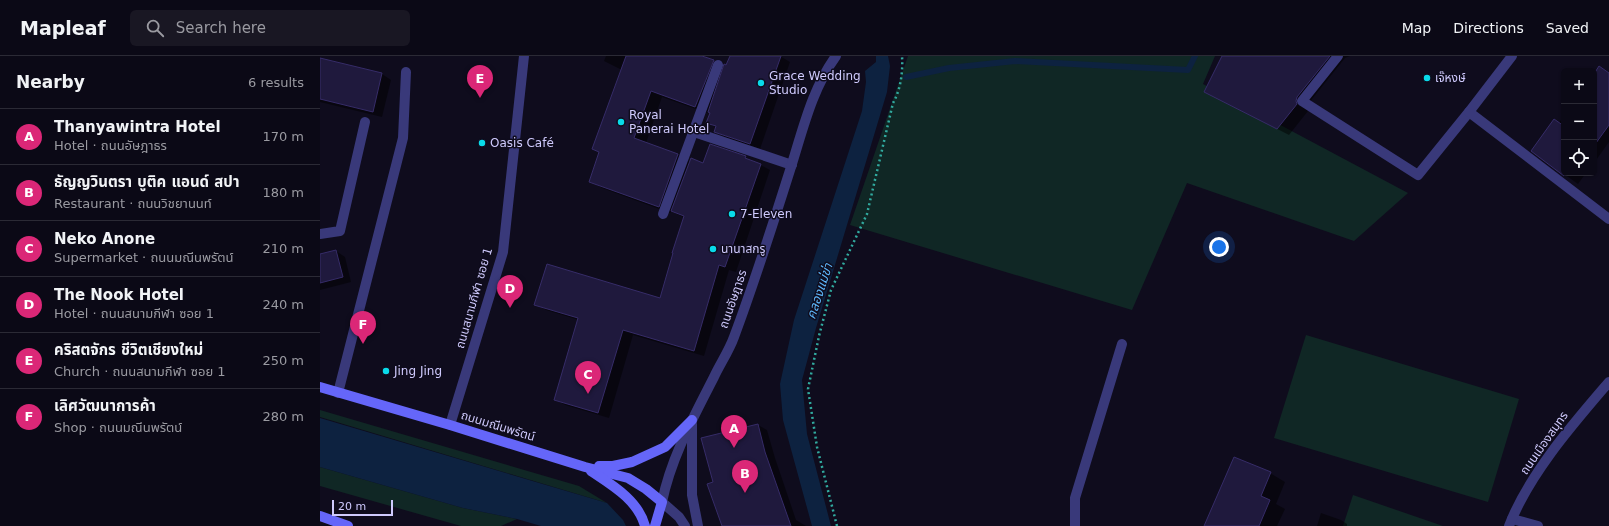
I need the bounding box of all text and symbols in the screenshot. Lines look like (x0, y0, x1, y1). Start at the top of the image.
search box (130, 10, 410, 46)
text: Mapleaf (20, 17, 106, 39)
icon: search (144, 17, 166, 39)
text: Search here (176, 19, 266, 37)
text: Map (1402, 20, 1431, 36)
text: Directions (1453, 20, 1524, 36)
text: Saved (1546, 20, 1589, 36)
pin: E (467, 65, 493, 98)
map controls (1561, 68, 1597, 176)
button: + (1561, 68, 1597, 104)
place label: Grace Wedding Studio (769, 69, 861, 97)
place label: เจ๊หงษ์ (1435, 71, 1466, 85)
text: Nearby (16, 72, 85, 92)
marker: เจ๊หงษ์ (1422, 73, 1432, 83)
text: 6 results (248, 75, 304, 90)
marker: Grace Wedding Studio (756, 78, 766, 88)
button: − (1561, 104, 1597, 140)
place label: Royal Panerai Hotel (629, 108, 709, 136)
marker: Royal Panerai Hotel (616, 117, 626, 127)
text: Thanyawintra Hotel (54, 118, 221, 136)
text: A (24, 129, 34, 144)
text: 170 m (262, 129, 304, 144)
place label: Oasis Café (490, 136, 554, 150)
text: Hotel · ถนนอัษฎาธร (54, 138, 167, 153)
marker: Oasis Café (477, 138, 487, 148)
button: locate (1561, 140, 1597, 176)
text: ธัญญวินตรา บูติค แอนด์ สปา (54, 173, 239, 191)
text: B (24, 185, 34, 200)
text: 180 m (262, 185, 304, 200)
text: Restaurant · ถนนวิชยานนท์ (54, 196, 212, 211)
place label: 7-Eleven (740, 207, 792, 221)
marker: 7-Eleven (727, 209, 737, 219)
text: Neko Anone (54, 230, 155, 248)
your location (1209, 237, 1229, 257)
text: C (24, 241, 34, 256)
text: 210 m (262, 241, 304, 256)
place label: นานาสกรู (721, 242, 766, 256)
marker: นานาสกรู (708, 244, 718, 254)
street label: ถนนสนามกีฬา ซอย 1 (453, 246, 495, 350)
text: Supermarket · ถนนมณีนพรัตน์ (54, 250, 234, 265)
water label: คลองแม่ข่า (803, 261, 836, 321)
street label: ถนนอัษฎาธร (716, 268, 750, 330)
pin: D (497, 275, 523, 308)
text: The Nook Hotel (54, 286, 184, 304)
text: D (24, 297, 34, 312)
text: 240 m (262, 297, 304, 312)
text: Hotel · ถนนสนามกีฬา ซอย 1 (54, 306, 214, 321)
pin: F (350, 311, 376, 344)
text: คริสตจักร ชีวิตเชียงใหม่ (54, 341, 203, 359)
text: E (25, 353, 33, 368)
text: 250 m (262, 353, 304, 368)
pin: C (575, 361, 601, 394)
text: Church · ถนนสนามกีฬา ซอย 1 (54, 364, 226, 379)
place label: Jing Jing (393, 364, 442, 378)
marker: Jing Jing (381, 366, 391, 376)
text: เลิศวัฒนาการค้า (54, 397, 156, 415)
street label: ถนนมณีนพรัตน์ (459, 408, 537, 444)
text: F (25, 409, 33, 424)
text: 280 m (262, 409, 304, 424)
street label: ถนนเมืองสมุทร (1517, 409, 1571, 477)
pin: A (721, 415, 747, 448)
text: Shop · ถนนมณีนพรัตน์ (54, 420, 182, 435)
pin: B (732, 460, 758, 493)
scale bar (332, 498, 393, 517)
text: 20 m (338, 500, 366, 513)

